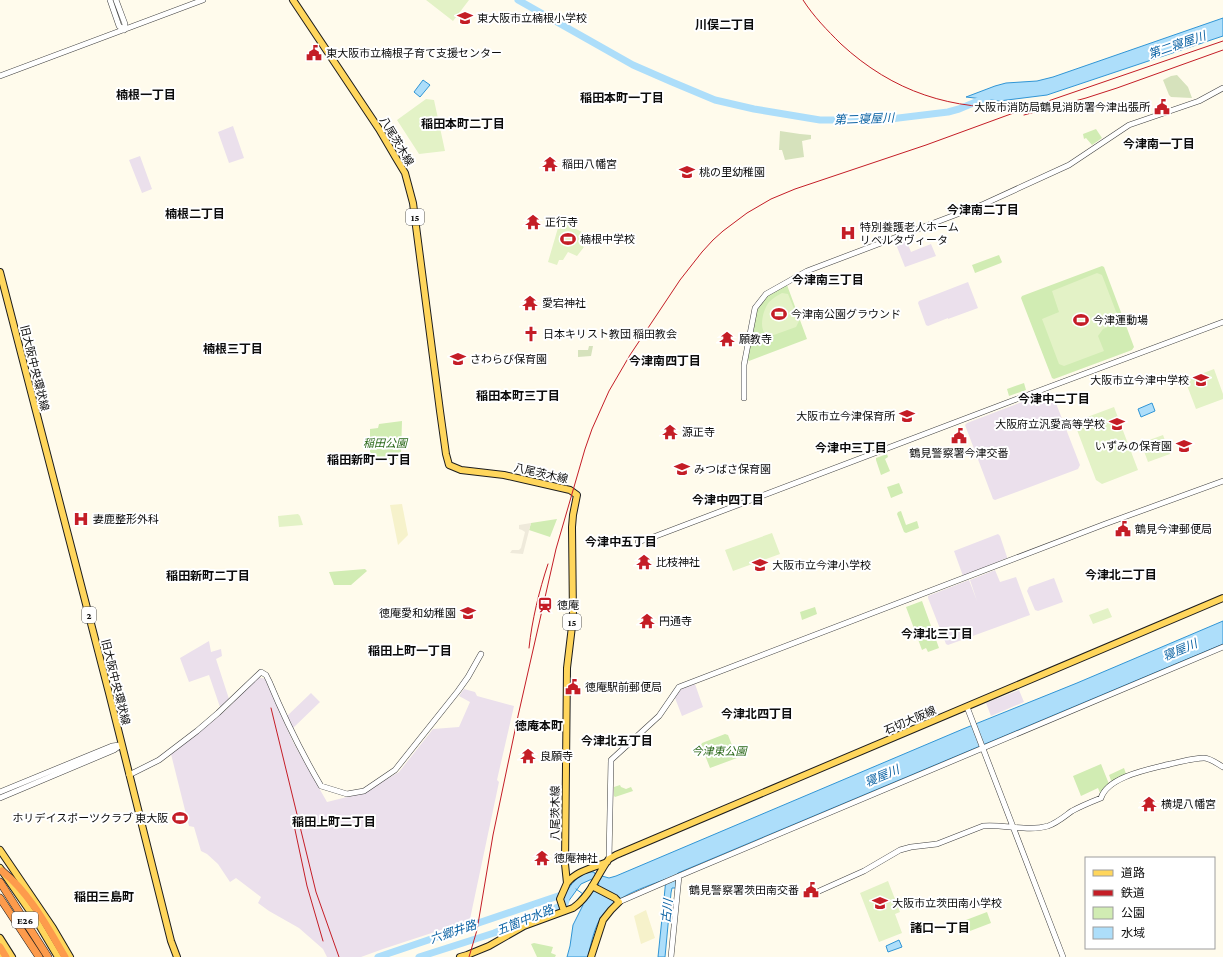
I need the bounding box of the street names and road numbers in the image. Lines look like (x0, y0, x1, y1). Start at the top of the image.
street label: 八尾茨木線 (378, 114, 416, 168)
road number: 15 (406, 209, 424, 225)
street label: 旧大阪中央環状線 (19, 324, 51, 412)
street label: 八尾茨木線 (513, 461, 569, 485)
road number: 2 (82, 607, 96, 623)
road number: 15 (563, 614, 581, 630)
street label: 旧大阪中央環状線 (100, 638, 132, 726)
street label: 石切大阪線 (882, 704, 938, 736)
street label: 八尾茨木線 (549, 786, 561, 841)
road number: E26 (12, 912, 38, 928)

